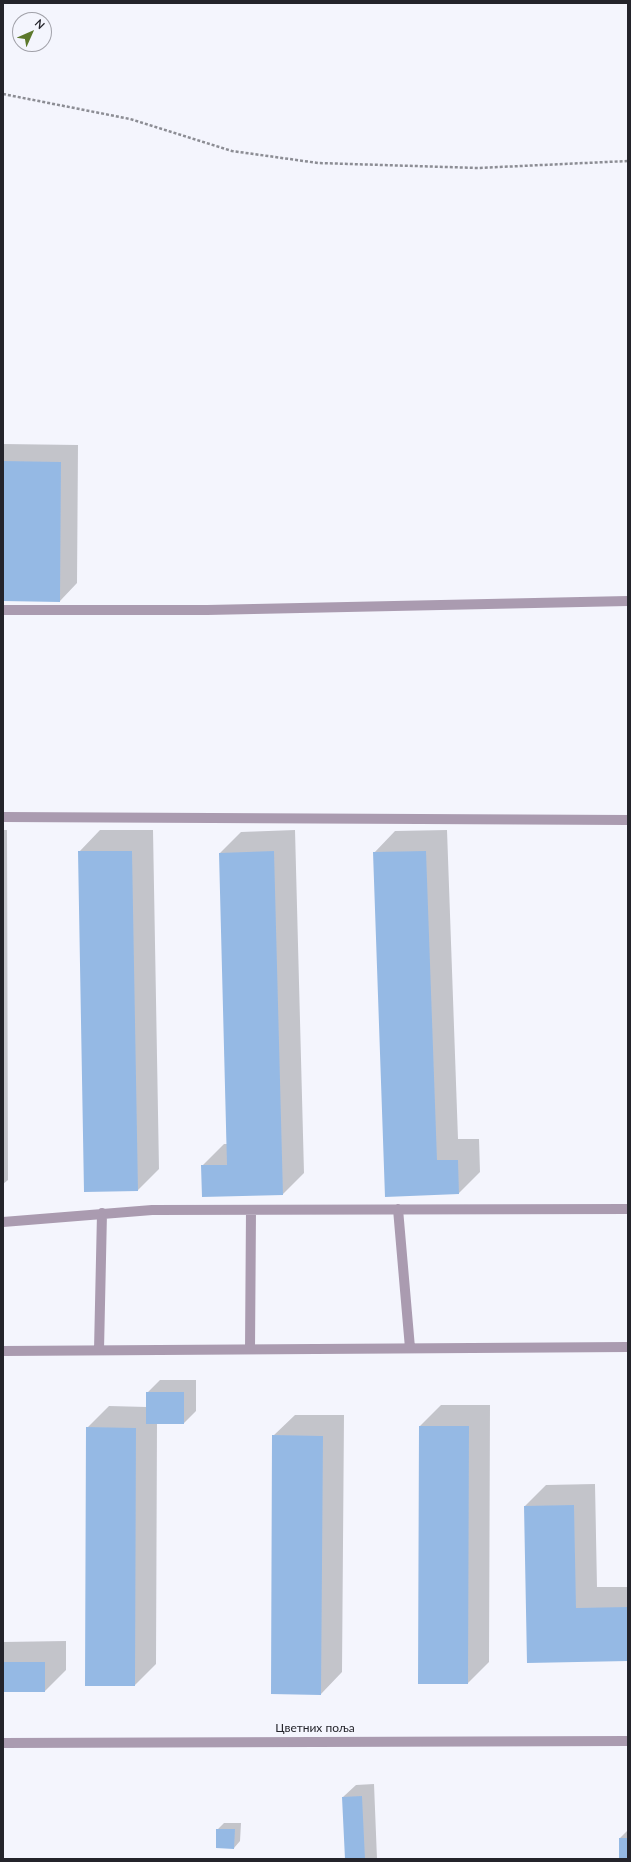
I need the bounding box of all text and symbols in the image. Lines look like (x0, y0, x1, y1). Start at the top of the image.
north arrow (12, 12, 52, 52)
text: N (33, 16, 48, 31)
street label: Цветних поља (275, 1721, 355, 1735)

